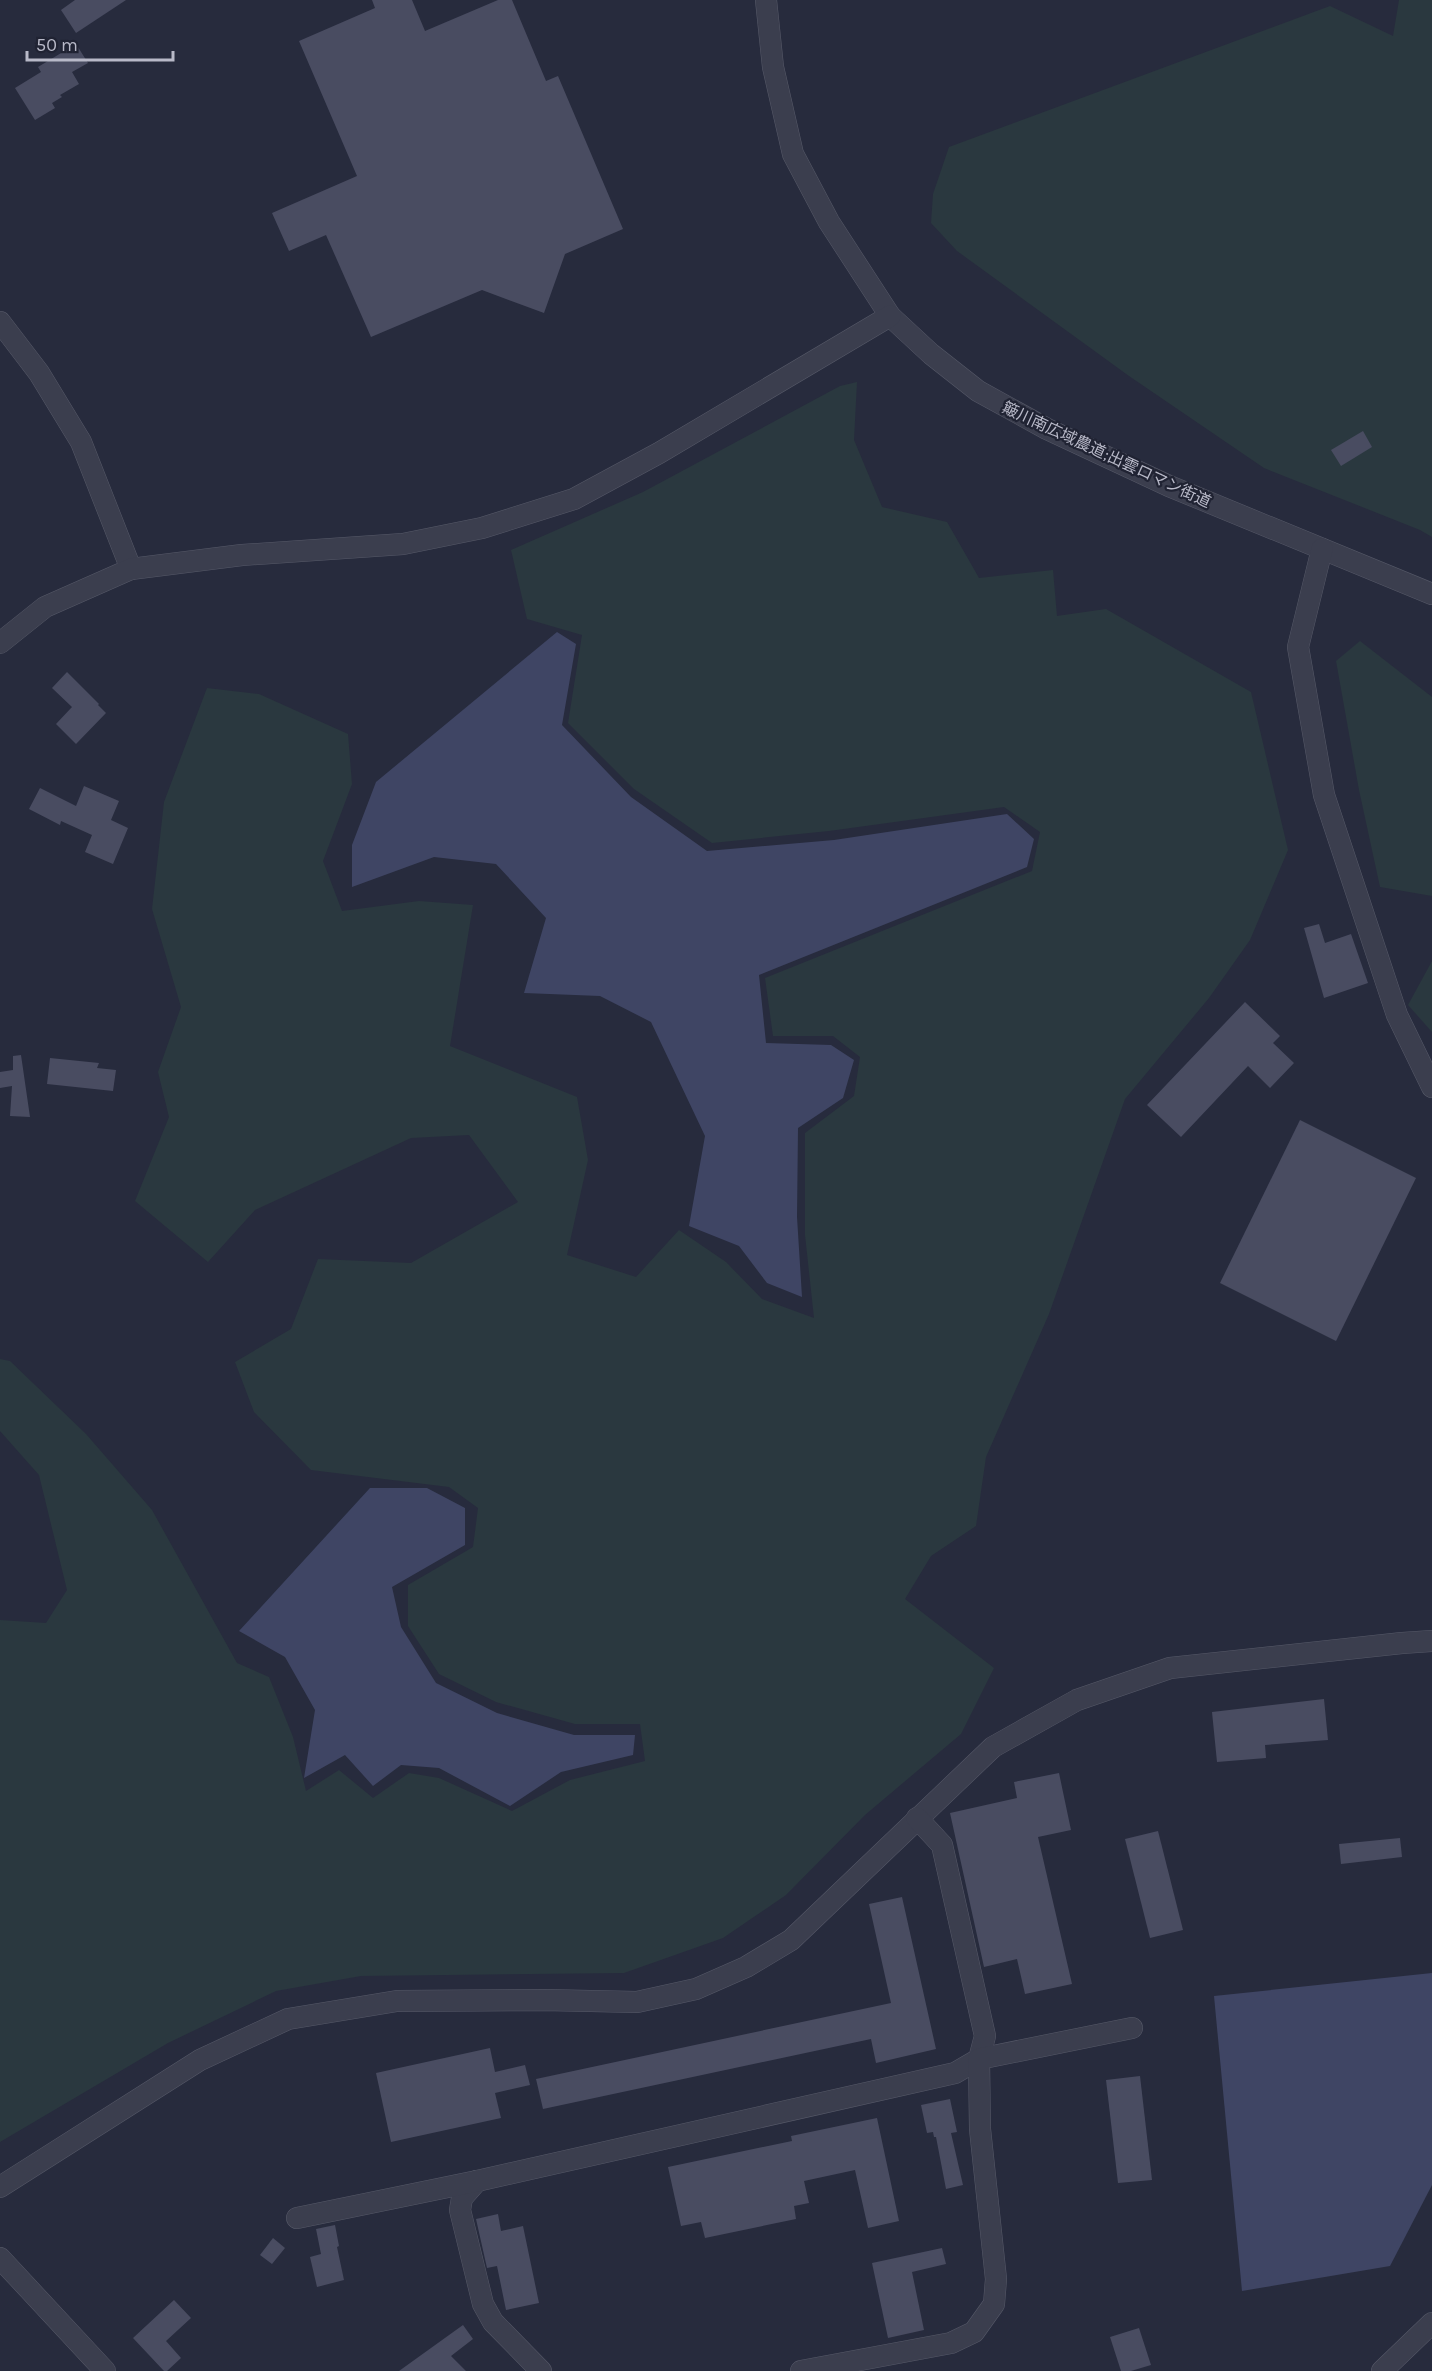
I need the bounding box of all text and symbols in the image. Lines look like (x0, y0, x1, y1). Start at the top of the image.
scale bar (27, 24, 172, 62)
text: 50 m (36, 34, 78, 56)
street label: 簸川南広域農道;出雲ロマン街道 (999, 398, 1214, 511)

